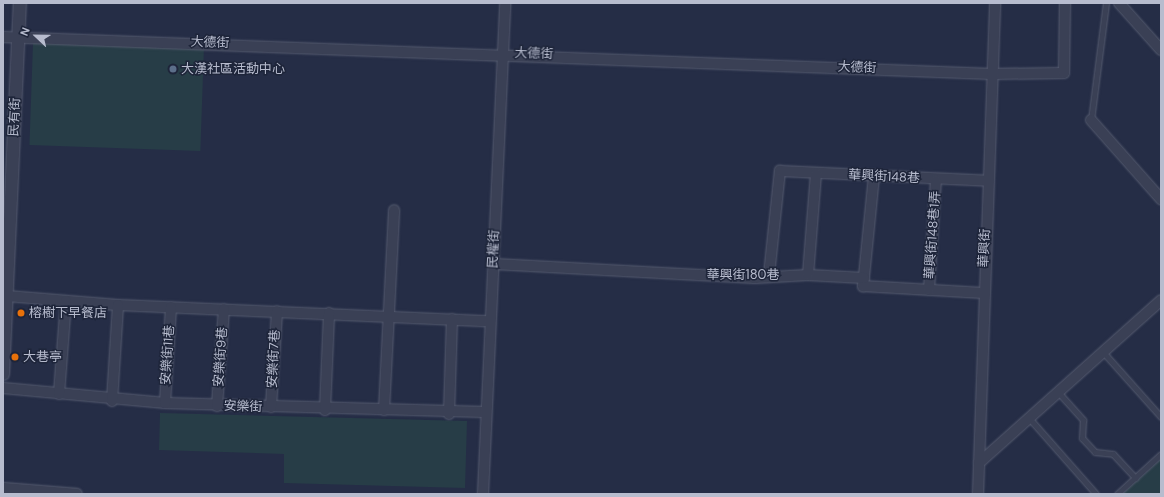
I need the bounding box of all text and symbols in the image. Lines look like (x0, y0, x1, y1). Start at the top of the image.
north arrow (16, 16, 56, 56)
text: N (17, 25, 33, 38)
street label: 大德街 (190, 35, 230, 51)
street label: 大德街 (514, 46, 554, 62)
street label: 大德街 (837, 60, 877, 76)
place label: 大漢社區活動中心 (181, 61, 285, 77)
marker: 大漢社區活動中心 (168, 64, 178, 74)
street label: 民有街 (6, 97, 24, 137)
street label: 華興街148巷 (848, 167, 920, 187)
street label: 華興街148巷1弄 (922, 190, 944, 280)
street label: 華興街 (976, 228, 994, 268)
street label: 民權街 (485, 229, 503, 269)
street label: 華興街180巷 (707, 267, 779, 283)
place label: 榕樹下早餐店 (29, 305, 107, 321)
marker: 榕樹下早餐店 (16, 308, 26, 318)
street label: 安樂街11巷 (158, 324, 178, 386)
street label: 安樂街9巷 (211, 326, 231, 388)
street label: 安樂街7巷 (265, 329, 283, 389)
place label: 大巷亭 (23, 349, 62, 365)
marker: 大巷亭 (10, 352, 20, 362)
street label: 安樂街 (223, 399, 263, 415)

